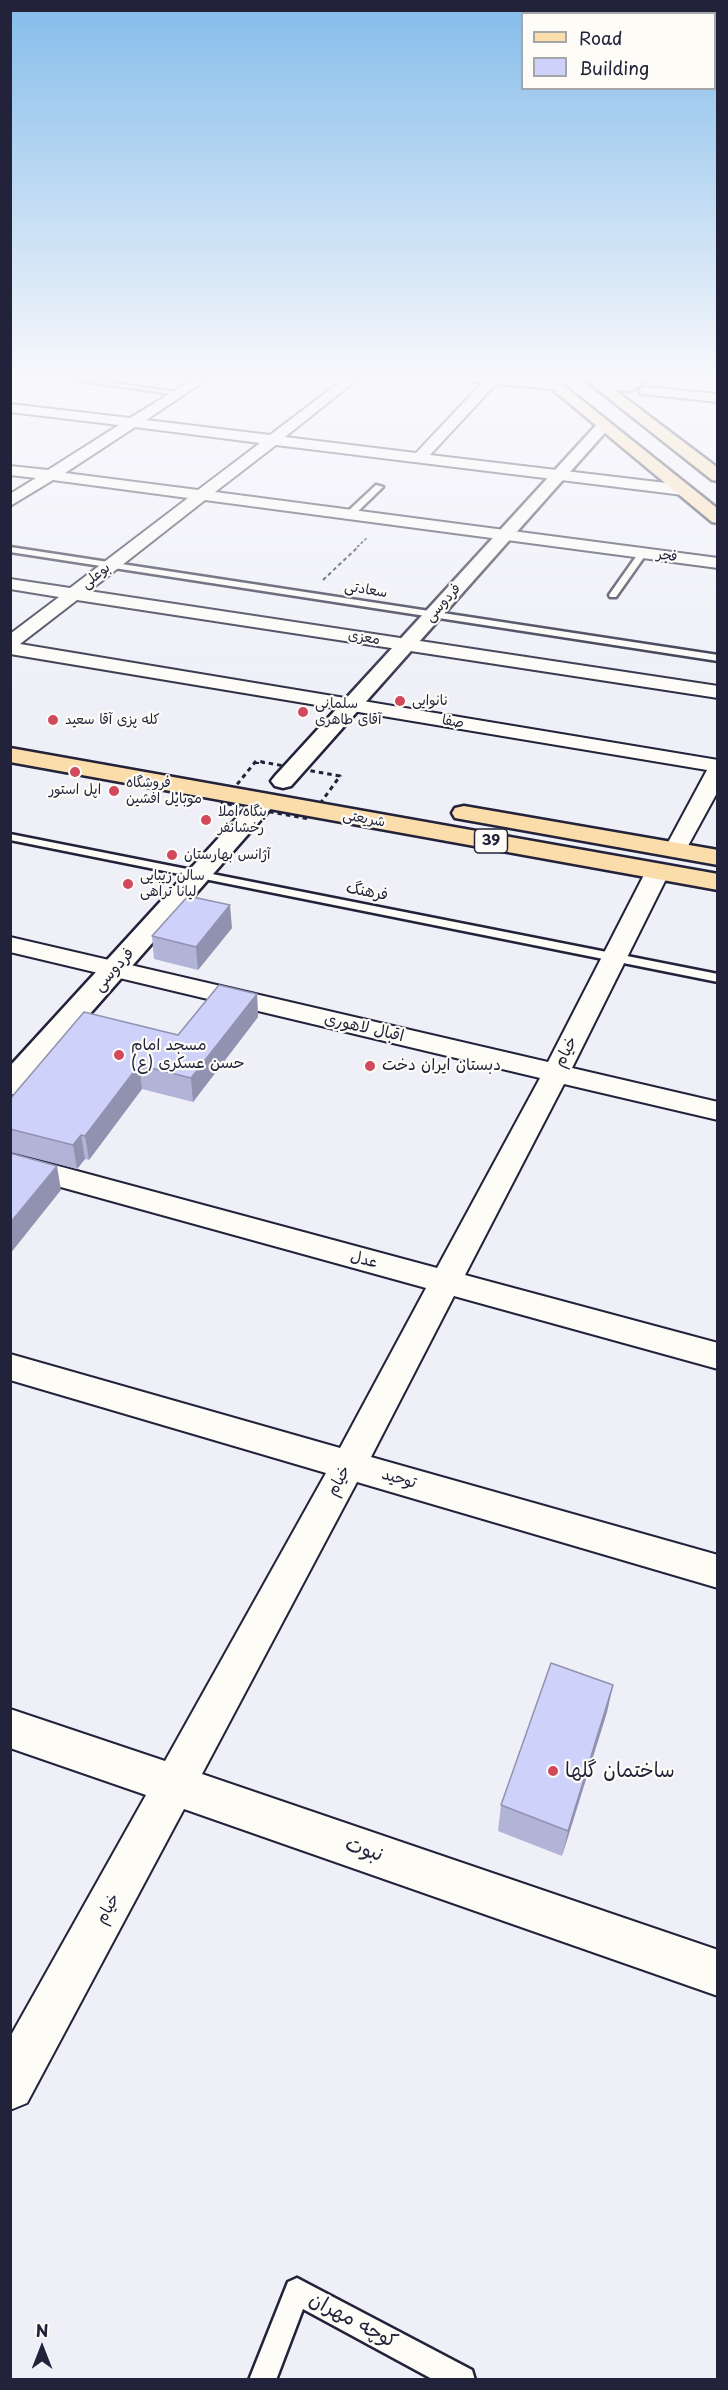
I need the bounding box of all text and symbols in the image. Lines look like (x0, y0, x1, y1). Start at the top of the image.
legend (521, 12, 716, 90)
text: Road (579, 24, 623, 51)
text: Building (579, 54, 649, 81)
street label: فجر (656, 546, 678, 566)
street label: بوعلی (78, 560, 114, 592)
street label: سعادتی (343, 578, 389, 602)
street label: فردوسی (422, 581, 464, 625)
street label: معزی (347, 627, 381, 649)
place label: نانوایی (412, 693, 448, 709)
marker: نانوایی (393, 694, 407, 708)
place label: سلمانی آقای طاهری (315, 696, 381, 728)
marker: سلمانی آقای طاهری (296, 705, 310, 719)
place label: کله پزی آقا سعید (65, 712, 160, 728)
street label: صفا (441, 712, 465, 732)
marker: کله پزی آقا سعید (46, 713, 60, 727)
marker: اپل استور (68, 765, 82, 779)
place label: فروشگاه موبایل افشین (126, 775, 202, 808)
place label: اپل استور (49, 782, 101, 798)
marker: فروشگاه موبایل افشین (107, 784, 121, 798)
place label: بنگاه املا رخشانفر (218, 804, 267, 837)
street label: شریعتی (341, 807, 387, 831)
marker: بنگاه املا رخشانفر (199, 813, 213, 827)
road number: 39 (474, 829, 508, 853)
place label: آژانس بهارستان (184, 847, 270, 863)
marker: آژانس بهارستان (165, 848, 179, 862)
place label: سالن زیبایی لیانا تراهی (140, 868, 205, 900)
marker: سالن زیبایی لیانا تراهی (121, 877, 135, 891)
street label: فرهنگ (344, 879, 390, 905)
street label: فردوسی (90, 944, 138, 996)
street label: اقبال لاهوری (322, 1010, 406, 1046)
street label: خیام (550, 1034, 582, 1070)
place label: مسجد امام حسن عسکری (ع) (131, 1036, 245, 1074)
marker: مسجد امام حسن عسکری (ع) (112, 1048, 126, 1062)
place label: دبستان ایران دخت (382, 1056, 501, 1076)
marker: دبستان ایران دخت (363, 1059, 377, 1073)
street label: عدل (348, 1247, 380, 1273)
street label: خیام (323, 1462, 355, 1500)
street label: توحید (379, 1465, 419, 1493)
place label: ساختمان گلها (565, 1759, 675, 1783)
marker: ساختمان گلها (546, 1764, 560, 1778)
street label: نبوت (342, 1832, 386, 1868)
street label: خیام (92, 1890, 124, 1928)
street label: کوچه مهران (305, 2288, 401, 2354)
north arrow (12, 2318, 72, 2378)
text: N (36, 2318, 48, 2342)

